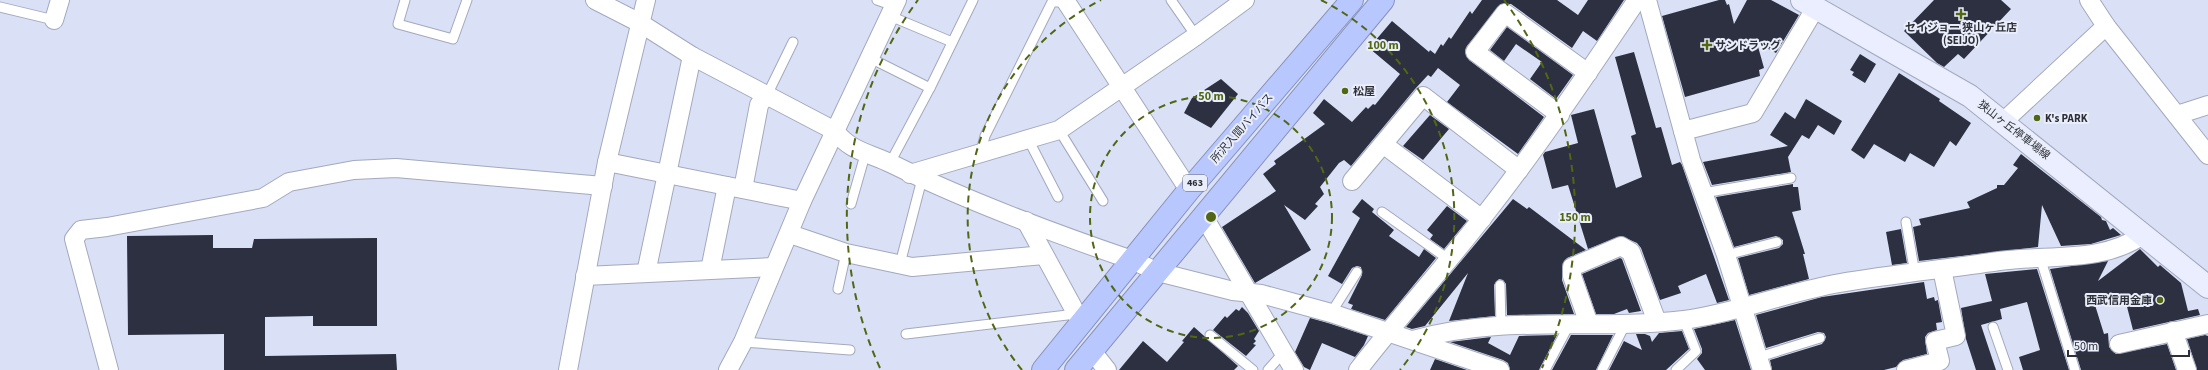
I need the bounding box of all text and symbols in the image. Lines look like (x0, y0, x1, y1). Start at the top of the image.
marker: セイジョー 狭山ヶ丘店 (SEIJO) (1956, 9, 1966, 19)
place label: セイジョー 狭山ヶ丘店 (SEIJO) (1905, 20, 2017, 48)
text: 100 m (1367, 37, 1399, 54)
place label: サンドラッグ (1715, 38, 1781, 53)
marker: サンドラッグ (1702, 40, 1712, 50)
place label: 松屋 (1353, 84, 1375, 99)
marker: 松屋 (1340, 86, 1350, 96)
text: 50 m (1198, 88, 1224, 105)
street label: 所沢入間バイパス (1208, 90, 1276, 166)
street label: 狭山ヶ丘停車場線 (1975, 97, 2053, 163)
place label: K's PARK (2045, 111, 2088, 126)
marker: K's PARK (2032, 113, 2042, 123)
road number: 463 (1183, 175, 1207, 191)
text: 150 m (1559, 209, 1591, 226)
centre of rings (1204, 210, 1218, 224)
place label: 西武信用金庫 (2086, 293, 2152, 308)
marker: 西武信用金庫 (2155, 295, 2165, 305)
scale bar (2068, 332, 2189, 358)
text: 50 m (2074, 338, 2098, 355)

